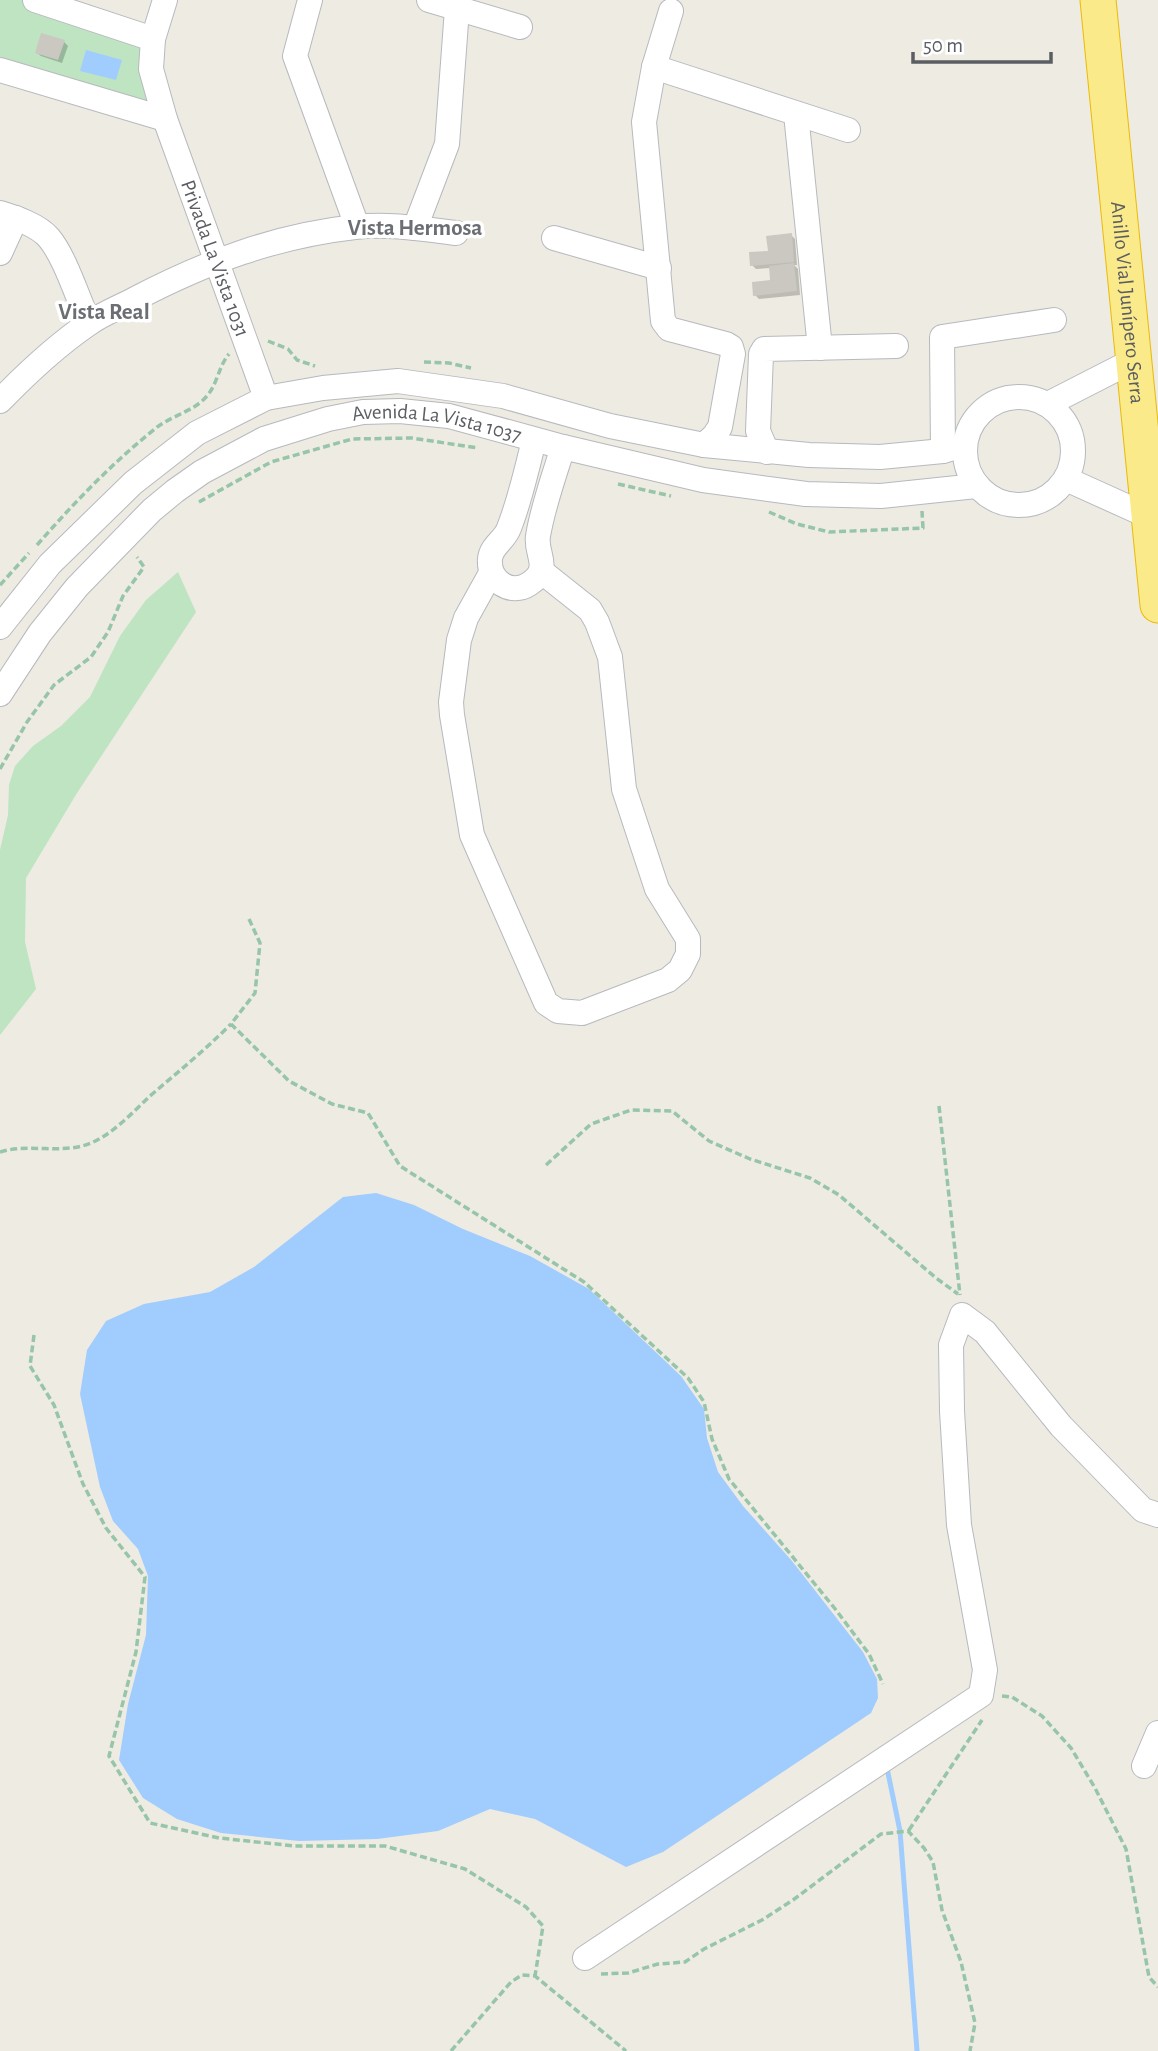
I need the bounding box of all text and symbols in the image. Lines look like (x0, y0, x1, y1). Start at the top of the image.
scale bar (913, 21, 1051, 65)
text: 50 m (923, 35, 963, 56)
street label: Privada La Vista 1031 (177, 177, 253, 340)
street label: Anillo Vial Junípero Serra (1108, 200, 1149, 405)
district label: Vista Hermosa (348, 217, 482, 240)
district label: Vista Real (58, 301, 150, 324)
street label: Avenida La Vista 1037 (350, 400, 524, 446)

